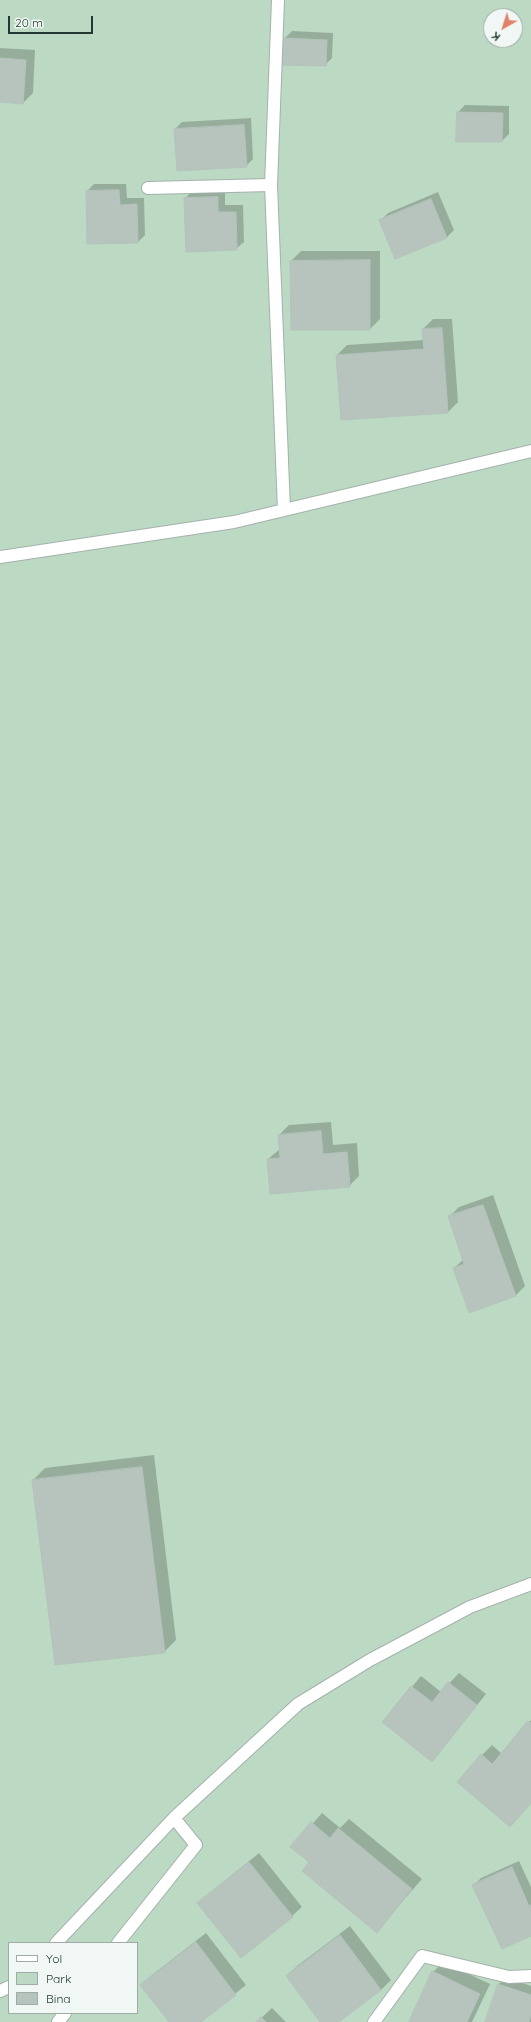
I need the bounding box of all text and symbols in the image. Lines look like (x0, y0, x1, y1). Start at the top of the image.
scale bar (10, 8, 95, 34)
north arrow (483, 8, 523, 48)
text: 20 m (15, 15, 43, 30)
text: K (489, 29, 503, 44)
legend (8, 1942, 138, 2014)
text: Yol (46, 1951, 62, 1966)
text: Park (46, 1971, 71, 1986)
text: Bina (46, 1991, 71, 2006)

